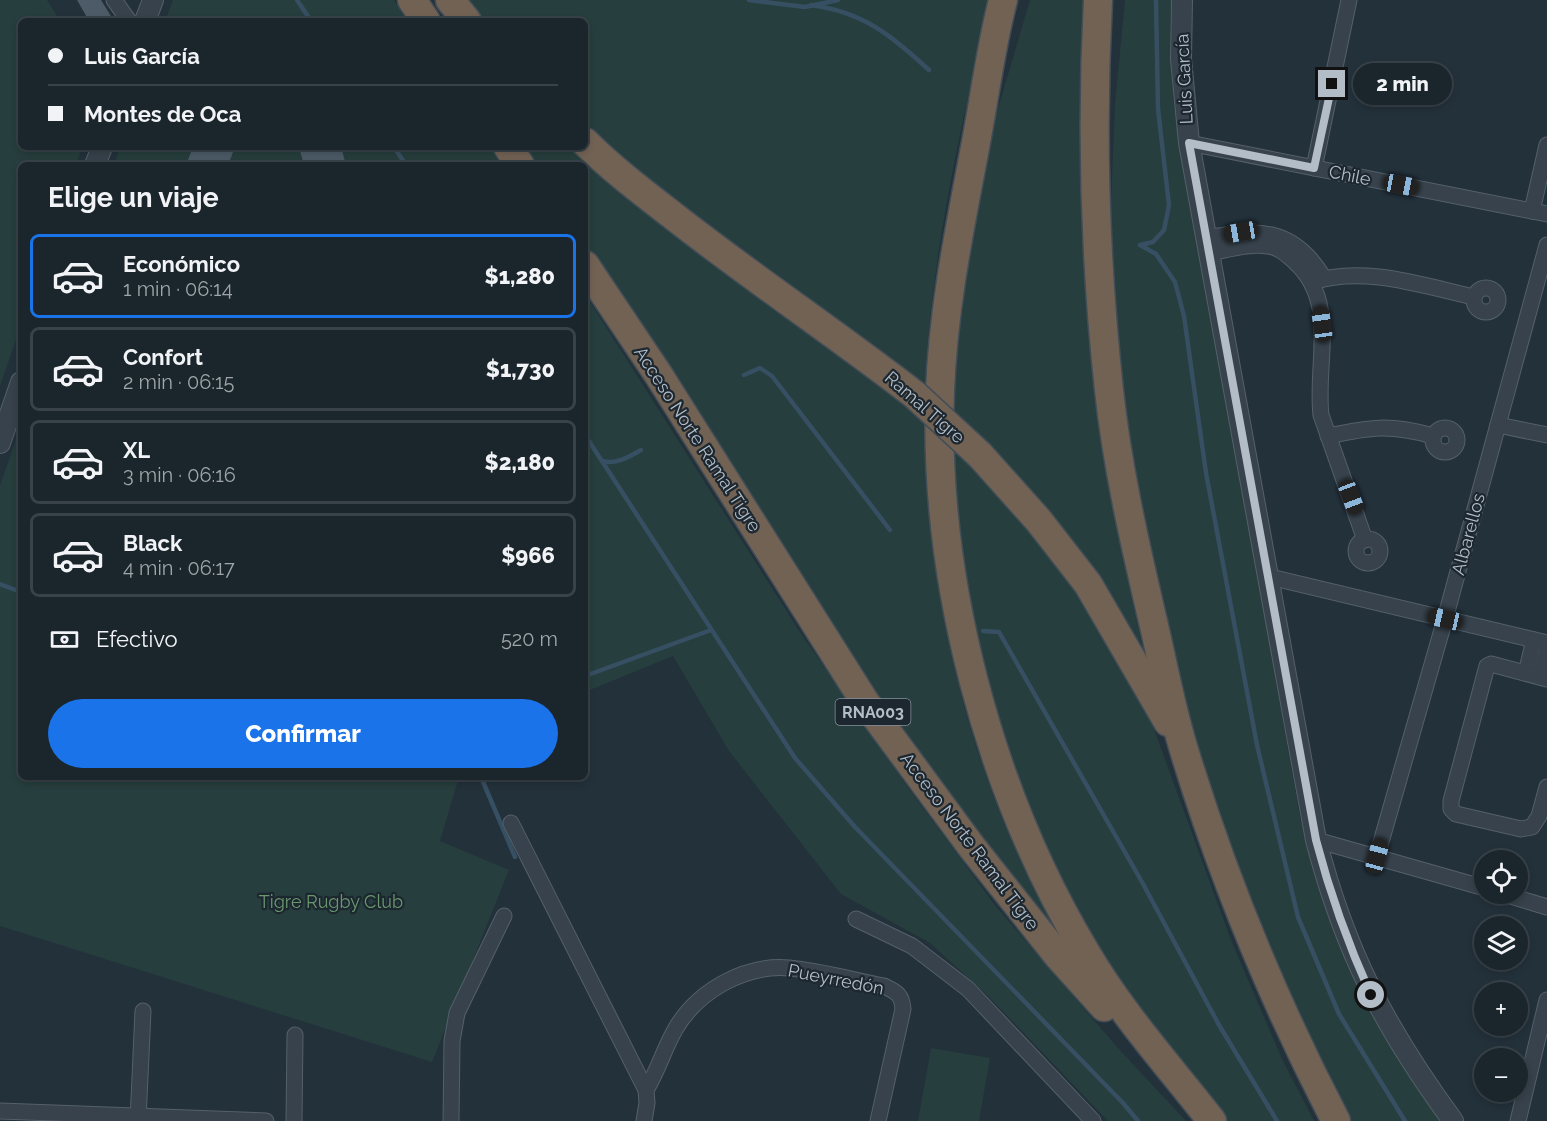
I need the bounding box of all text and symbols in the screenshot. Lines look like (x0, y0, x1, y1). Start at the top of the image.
street label: Luis García (1171, 33, 1197, 125)
text: Luis García (84, 43, 200, 69)
callout: 2 min (1353, 63, 1452, 105)
route end (1318, 70, 1345, 97)
text: 2 min (1376, 72, 1429, 96)
text: Montes de Oca (84, 101, 241, 127)
street label: Chile (1327, 161, 1373, 189)
car (1382, 173, 1420, 197)
text: Elige un viaje (48, 182, 219, 213)
car (1222, 220, 1260, 244)
icon: car (51, 249, 105, 303)
text: Económico (123, 251, 240, 277)
text: $1,280 (485, 263, 555, 289)
text: 1 min · 06:14 (123, 277, 233, 301)
car (1311, 305, 1333, 343)
icon: car (51, 342, 105, 396)
street label: Acceso Norte Ramal Tigre (630, 342, 766, 536)
text: Confort (123, 344, 203, 370)
text: $1,730 (486, 356, 555, 382)
street label: Ramal Tigre (881, 367, 970, 448)
text: 2 min · 06:15 (123, 370, 234, 394)
icon: car (51, 435, 105, 489)
text: XL (123, 437, 150, 463)
text: $2,180 (485, 449, 555, 475)
text: 3 min · 06:16 (123, 463, 236, 487)
car (1336, 477, 1366, 517)
street label: Albarellos (1447, 491, 1489, 577)
icon: car (51, 528, 105, 582)
text: Black (123, 530, 182, 556)
text: $966 (501, 542, 555, 568)
text: 4 min · 06:17 (123, 556, 235, 580)
car (1425, 606, 1465, 632)
icon: cash (48, 623, 81, 656)
text: Efectivo (96, 626, 178, 652)
text: 520 m (501, 627, 558, 651)
button: Confirmar (48, 699, 558, 768)
road number: RNA003 (836, 699, 910, 725)
street label: Acceso Norte Ramal Tigre (896, 748, 1044, 934)
car (1364, 836, 1390, 876)
map controls (1474, 850, 1528, 1102)
button: locate (1474, 850, 1528, 904)
park label: Tigre Rugby Club (259, 891, 403, 912)
button: layers (1474, 916, 1528, 970)
street label: Pueyrredón (786, 959, 886, 999)
route start (1357, 981, 1384, 1008)
button: + (1474, 982, 1528, 1036)
button: − (1474, 1048, 1528, 1102)

